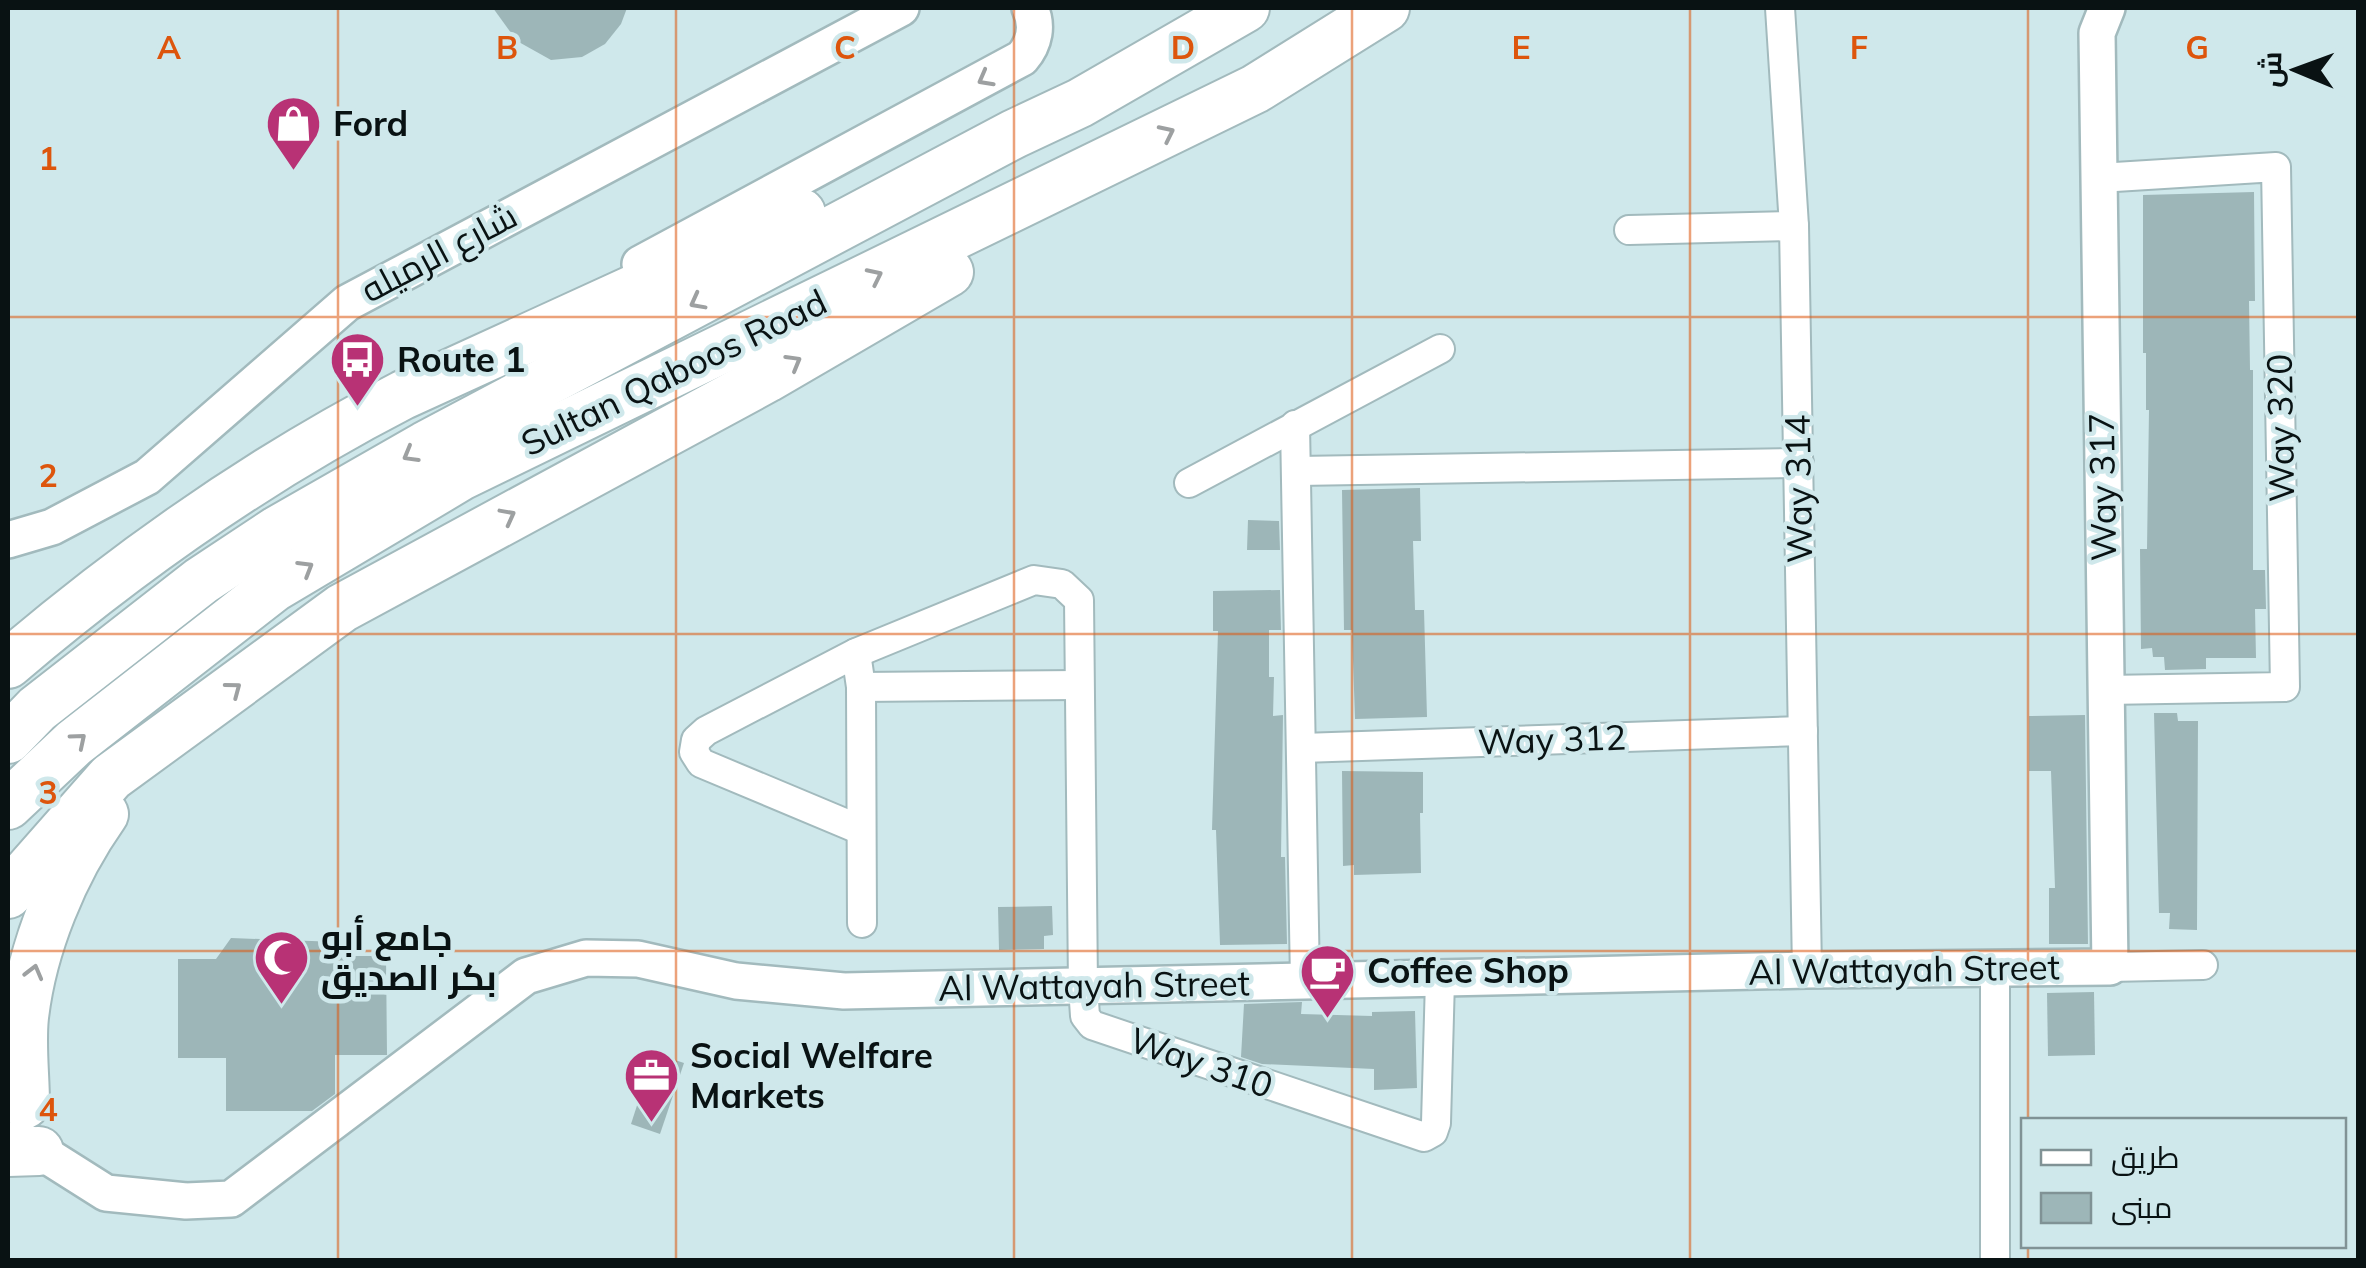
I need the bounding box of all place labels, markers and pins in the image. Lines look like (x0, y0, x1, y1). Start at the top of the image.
shop icon: Ford (264, 94, 324, 173)
place label: Ford (333, 101, 408, 145)
bus stop icon: Route 1 (328, 330, 388, 409)
place label: Route 1 (397, 337, 526, 381)
place label: جامع أبو بكر الصديق (321, 915, 497, 1000)
mosque icon: جامع أبو بكر الصديق (252, 928, 312, 1007)
cafe icon: Coffee Shop (1298, 941, 1358, 1020)
place label: Coffee Shop (1367, 948, 1569, 992)
place label: Social Welfare Markets (690, 1033, 933, 1117)
office icon: Social Welfare Markets (621, 1046, 681, 1125)

